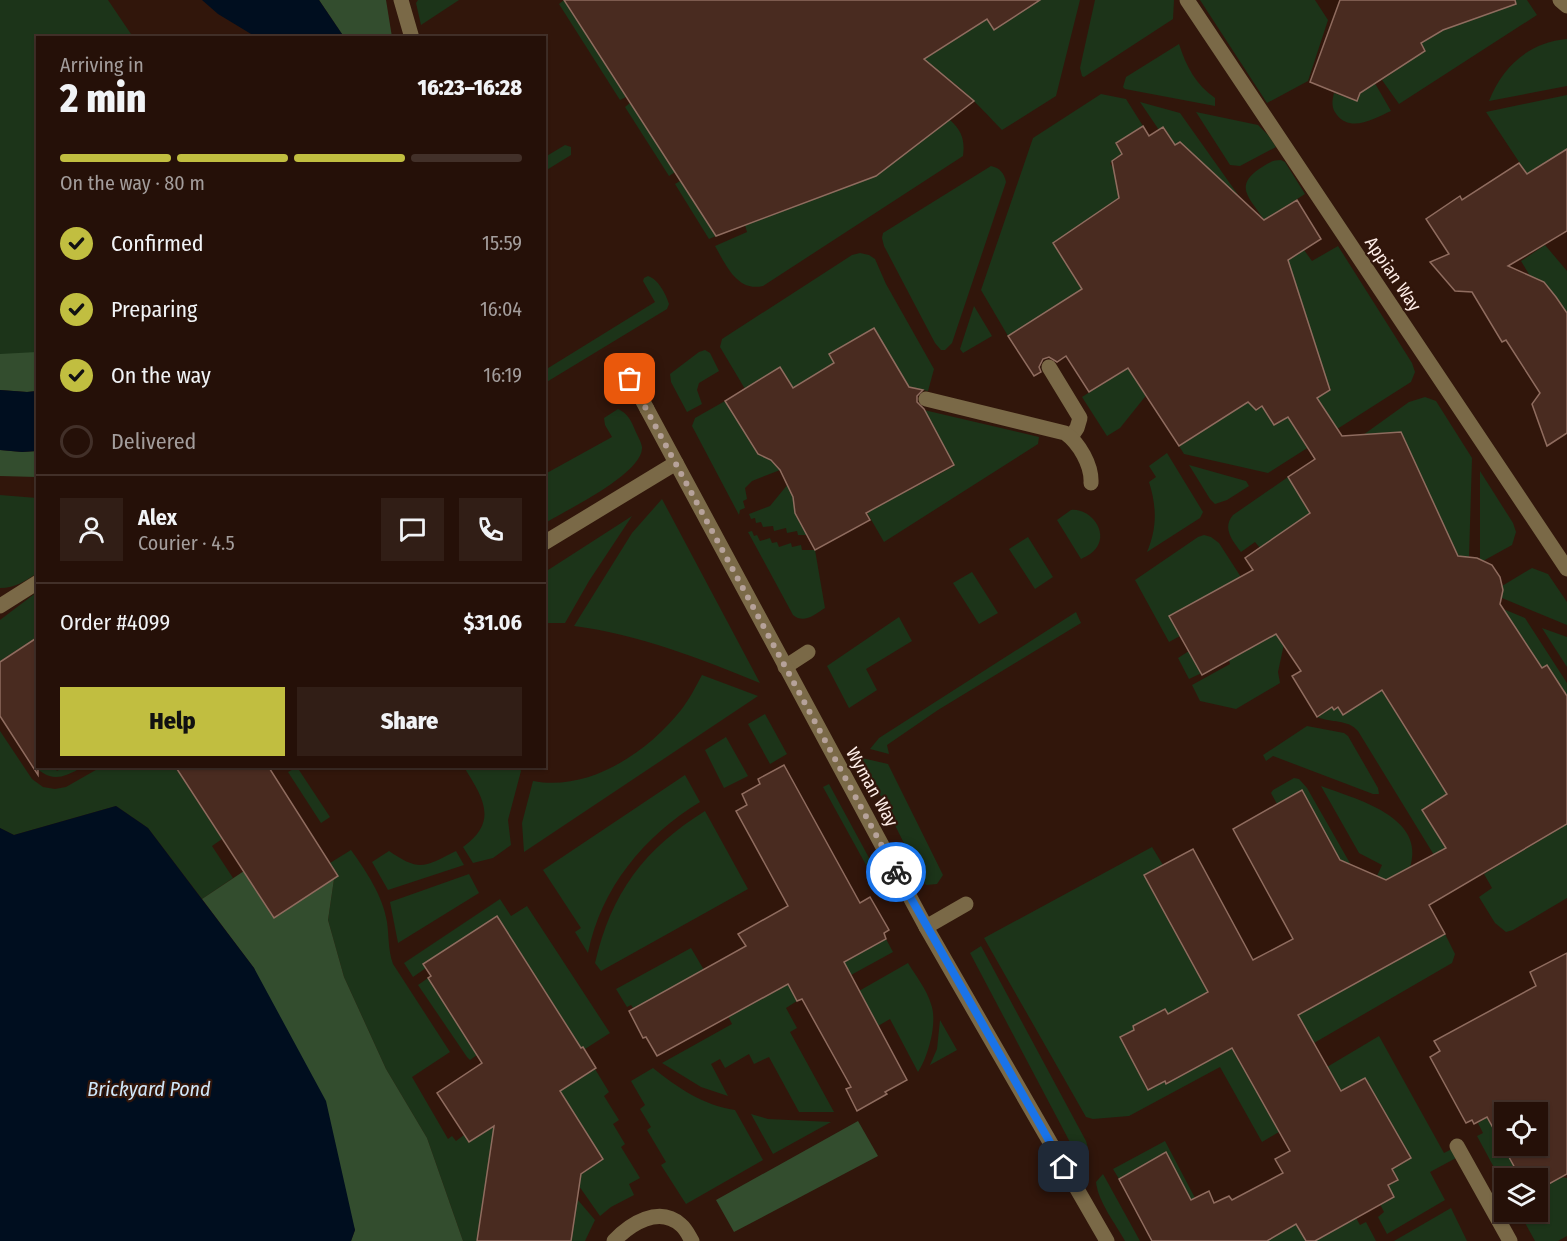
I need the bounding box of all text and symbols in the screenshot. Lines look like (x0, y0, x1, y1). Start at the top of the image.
text: Arriving in (60, 53, 144, 77)
text: 16:23–16:28 (417, 74, 522, 101)
text: 2 min (60, 76, 146, 122)
text: On the way · 80 m (60, 171, 205, 195)
icon: check (60, 227, 93, 260)
text: Confirmed (111, 230, 204, 257)
text: 15:59 (482, 231, 522, 255)
street label: Appian Way (1360, 233, 1426, 315)
icon: check (60, 293, 93, 326)
text: Preparing (111, 296, 197, 323)
text: 16:04 (480, 297, 522, 321)
pin (604, 353, 655, 404)
icon: check (60, 359, 93, 392)
text: On the way (111, 362, 211, 389)
icon: bag (613, 362, 646, 395)
text: 16:19 (483, 363, 522, 387)
text: Delivered (111, 428, 196, 455)
button: person (60, 498, 123, 561)
button: chat (381, 498, 444, 561)
button: phone (459, 498, 522, 561)
text: Alex (138, 504, 177, 531)
text: Courier · 4.5 (138, 531, 235, 555)
text: Order #4099 (60, 609, 170, 636)
text: $31.06 (464, 609, 522, 636)
button: Help (60, 687, 285, 756)
button: Share (297, 687, 522, 756)
street label: Wyman Way (841, 743, 903, 831)
courier (866, 842, 926, 902)
icon: bike (880, 856, 913, 889)
water label: Brickyard Pond (87, 1077, 211, 1101)
map controls (1494, 1102, 1548, 1222)
button: locate (1494, 1102, 1548, 1156)
pin (1038, 1141, 1089, 1192)
icon: home (1047, 1150, 1080, 1183)
button: layers (1494, 1168, 1548, 1222)

